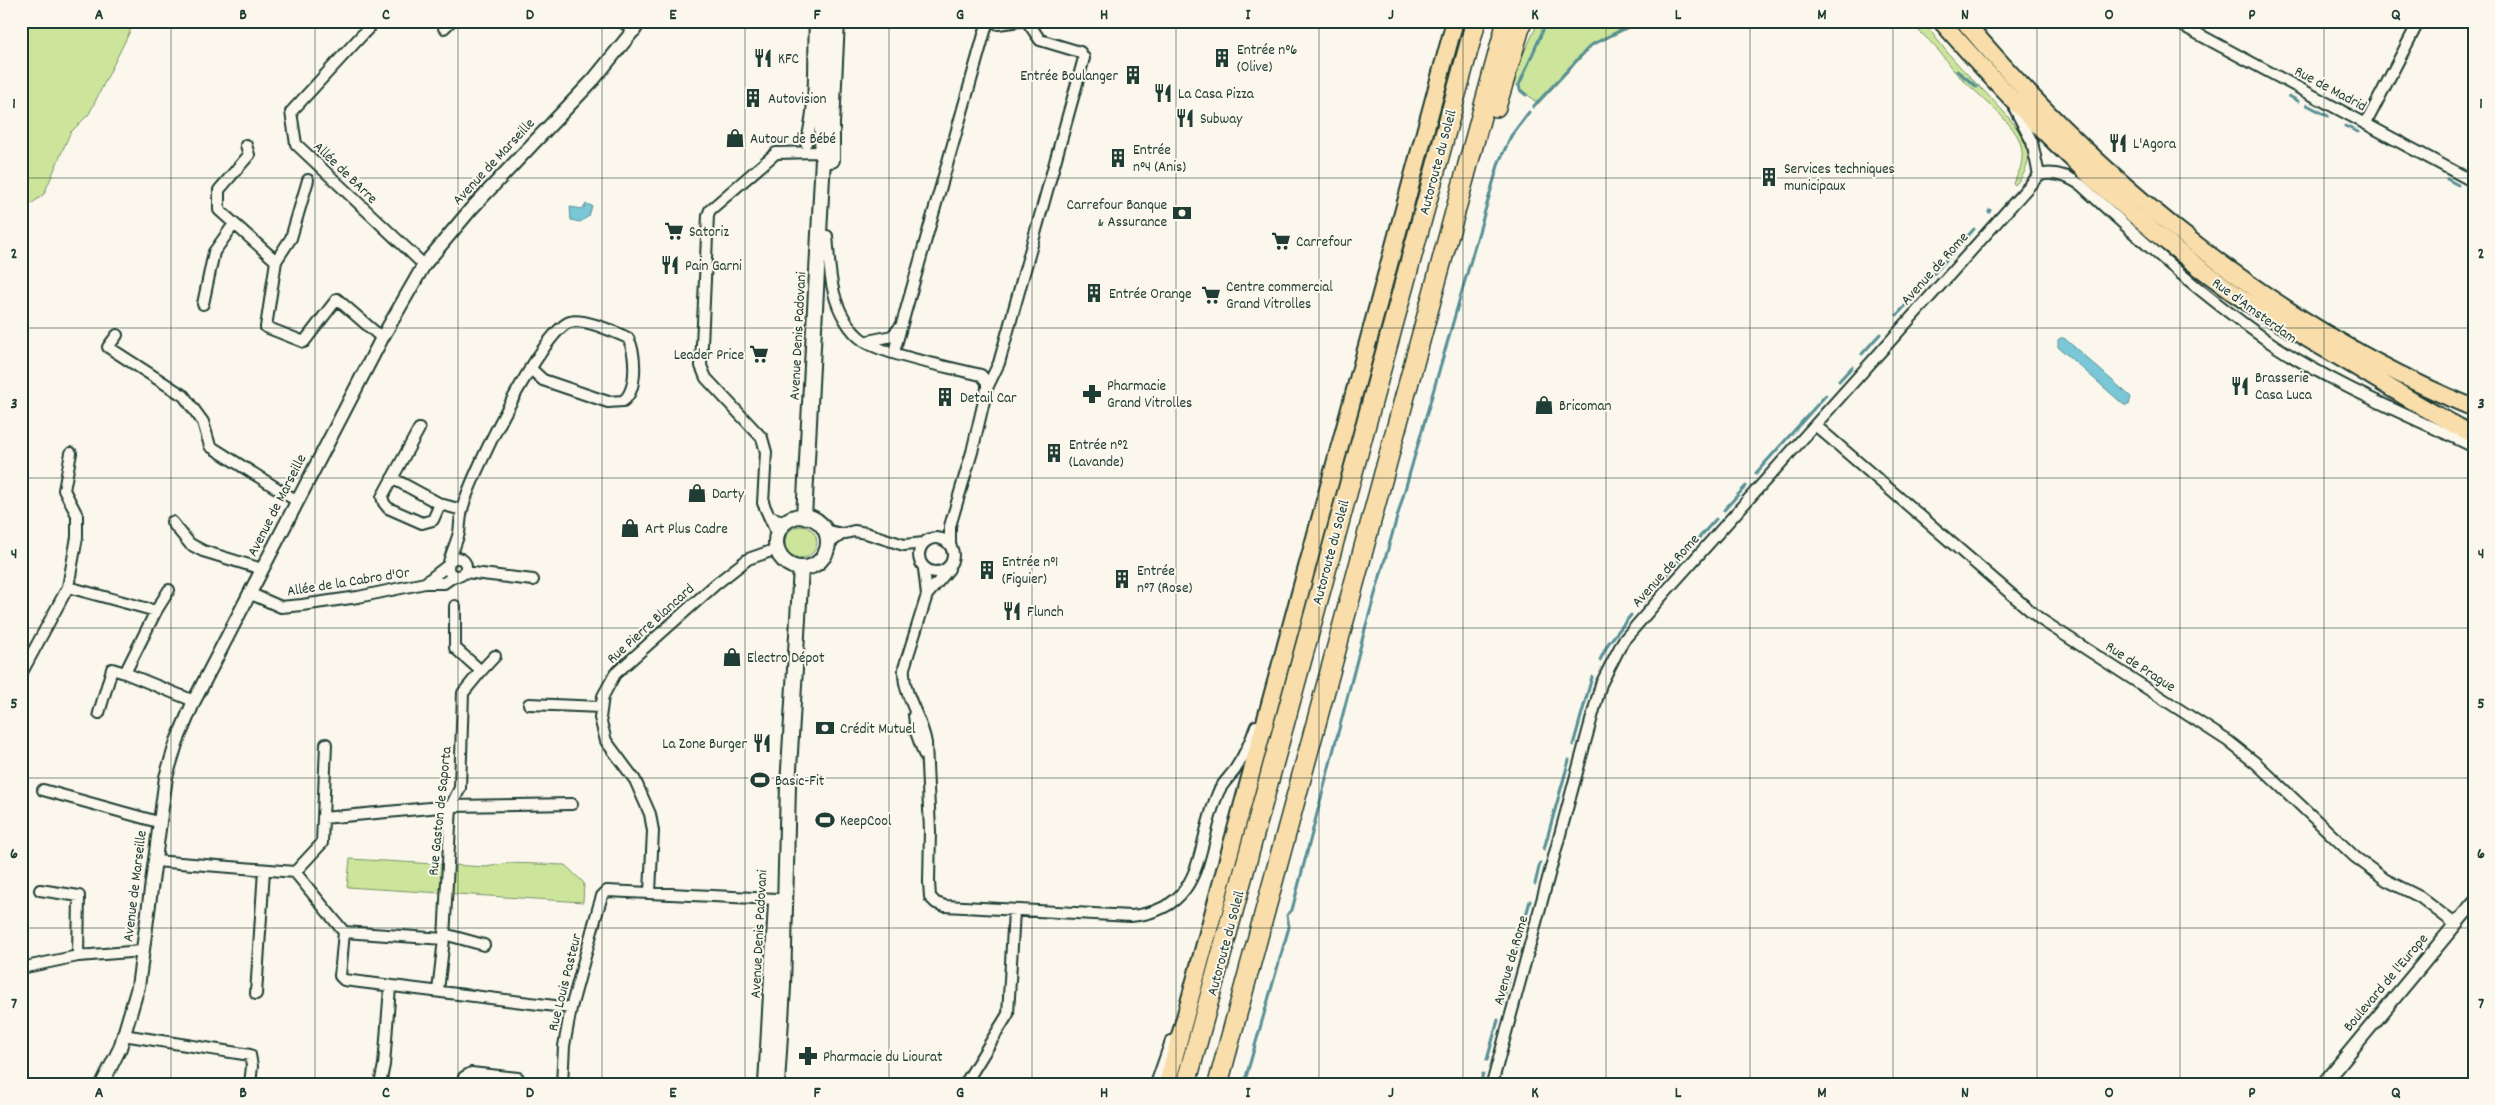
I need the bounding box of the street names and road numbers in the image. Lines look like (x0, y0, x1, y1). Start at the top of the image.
street label: Rue de Madrid (2290, 61, 2370, 118)
street label: Autoroute du Soleil (1414, 107, 1464, 217)
street label: Avenue de Marseille (448, 113, 541, 211)
street label: Allée de BArre (307, 137, 382, 210)
street label: Avenue de Rome (1896, 227, 1975, 311)
street label: Avenue Denis Padovani (785, 271, 813, 401)
street label: Rue d'Amsterdam (2207, 273, 2301, 350)
street label: Avenue de Marseille (242, 451, 313, 561)
street label: Autoroute du Soleil (1307, 497, 1357, 607)
street label: Avenue de Rome (1627, 529, 1706, 613)
street label: Allée de la Cabro d'Or (285, 562, 412, 604)
street label: Rue Pierre Blancard (603, 579, 700, 670)
street label: Rue de Prague (2100, 637, 2180, 699)
street label: Rue Gaston de Saporta (423, 745, 459, 877)
street label: Avenue de Marseille (118, 829, 154, 943)
street label: Avenue Denis Padovani (746, 869, 774, 999)
street label: Autoroute du Soleil (1202, 888, 1252, 998)
street label: Avenue de Rome (1489, 913, 1535, 1008)
street label: Boulevard de l'Europe (2339, 929, 2435, 1037)
street label: Rue Louis Pasteur (543, 931, 589, 1034)

